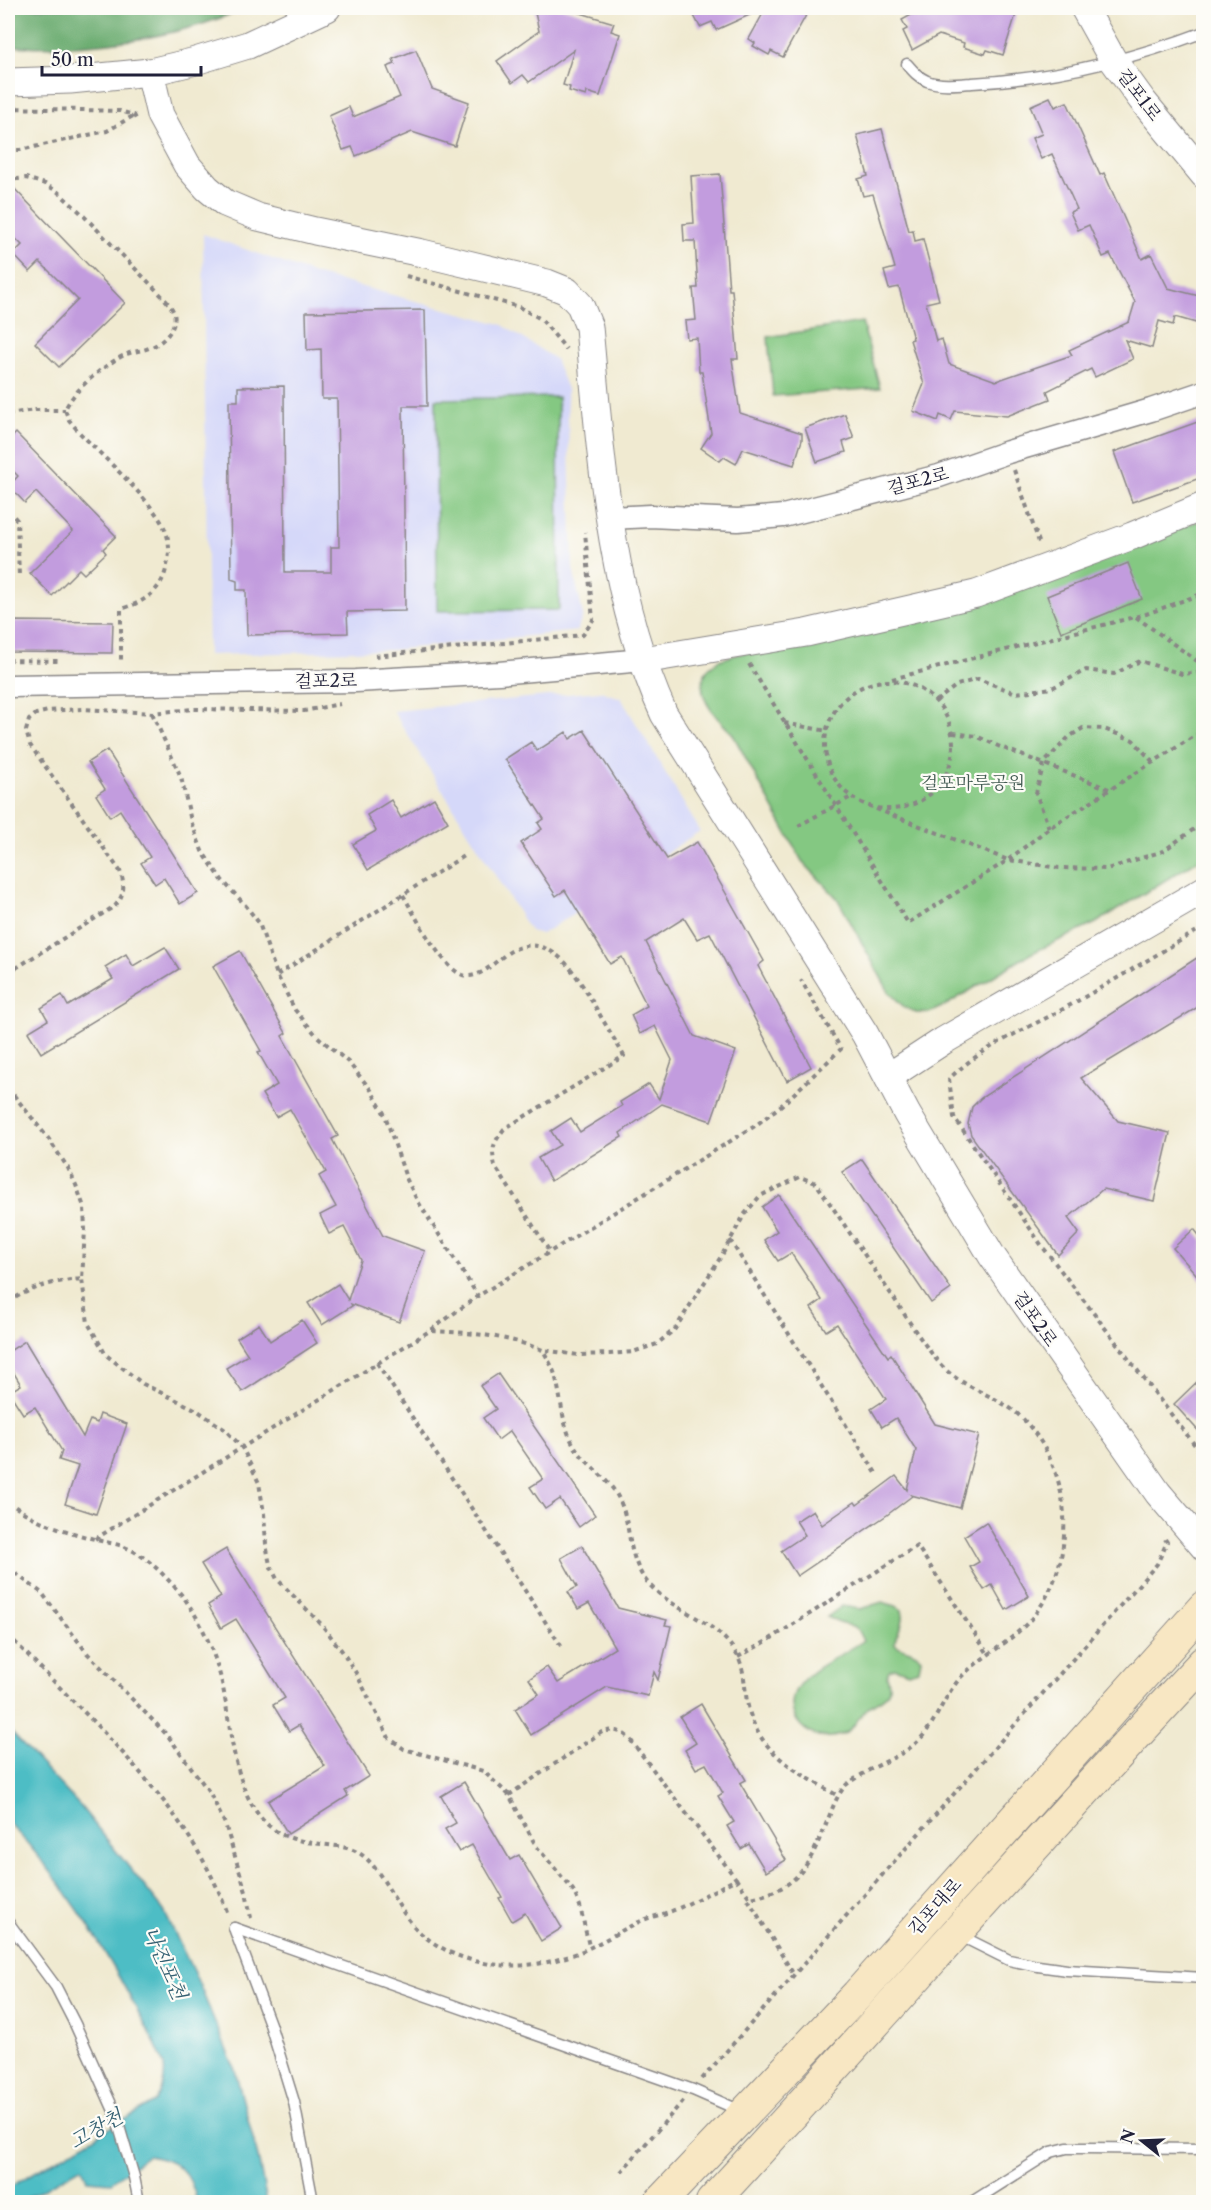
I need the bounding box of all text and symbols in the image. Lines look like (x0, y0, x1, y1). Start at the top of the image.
scale bar (42, 39, 201, 77)
text: 50 m (51, 49, 94, 71)
street label: 걸포1로 (1112, 65, 1166, 125)
street label: 걸포2로 (885, 462, 951, 500)
street label: 걸포2로 (295, 669, 357, 693)
park label: 걸포마루공원 (921, 772, 1025, 794)
street label: 걸포2로 (1008, 1287, 1062, 1351)
street label: 김포대로 (904, 1874, 966, 1940)
water label: 나진포천 (138, 1923, 192, 2005)
water label: 고창천 (65, 2103, 129, 2154)
north arrow (1112, 2111, 1172, 2171)
text: N (1116, 2127, 1139, 2146)

